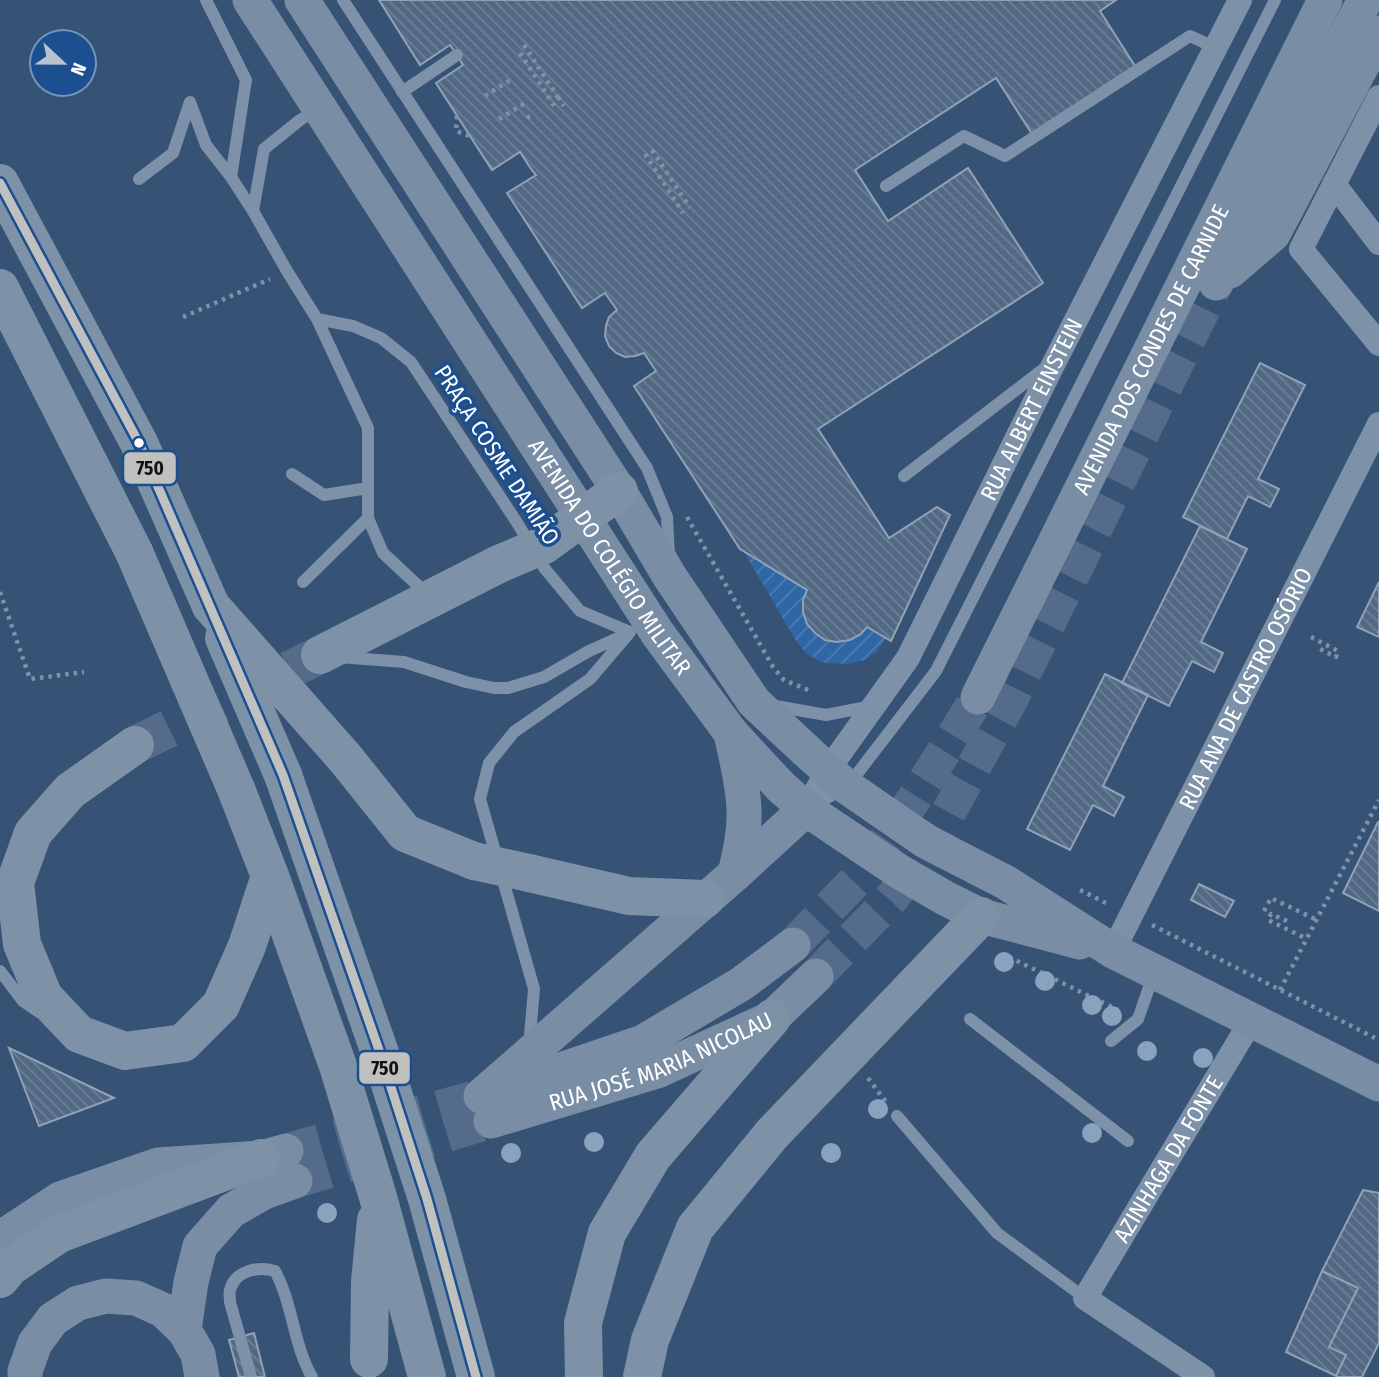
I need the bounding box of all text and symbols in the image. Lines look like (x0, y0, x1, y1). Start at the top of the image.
north arrow (28, 28, 98, 98)
text: N (66, 60, 91, 79)
street label: AVENIDA DOS CONDES DE CARNIDE (1067, 200, 1235, 499)
street label: RUA ALBERT EINSTEIN (974, 313, 1089, 505)
street label: PRAÇA COSME DAMIÃO (428, 360, 566, 550)
street label: AVENIDA DO COLÉGIO MILITAR (522, 434, 698, 681)
unlabelled marker (132, 436, 146, 450)
line badge: 750 (123, 451, 177, 485)
text: 750 (136, 457, 164, 480)
street label: RUA ANA DE CASTRO OSÓRIO (1173, 563, 1318, 814)
street label: RUA JOSÉ MARIA NICOLAU (546, 1006, 777, 1117)
line badge: 750 (358, 1051, 411, 1085)
text: 750 (371, 1057, 399, 1080)
street label: AZINHAGA DA FONTE (1108, 1070, 1229, 1248)

